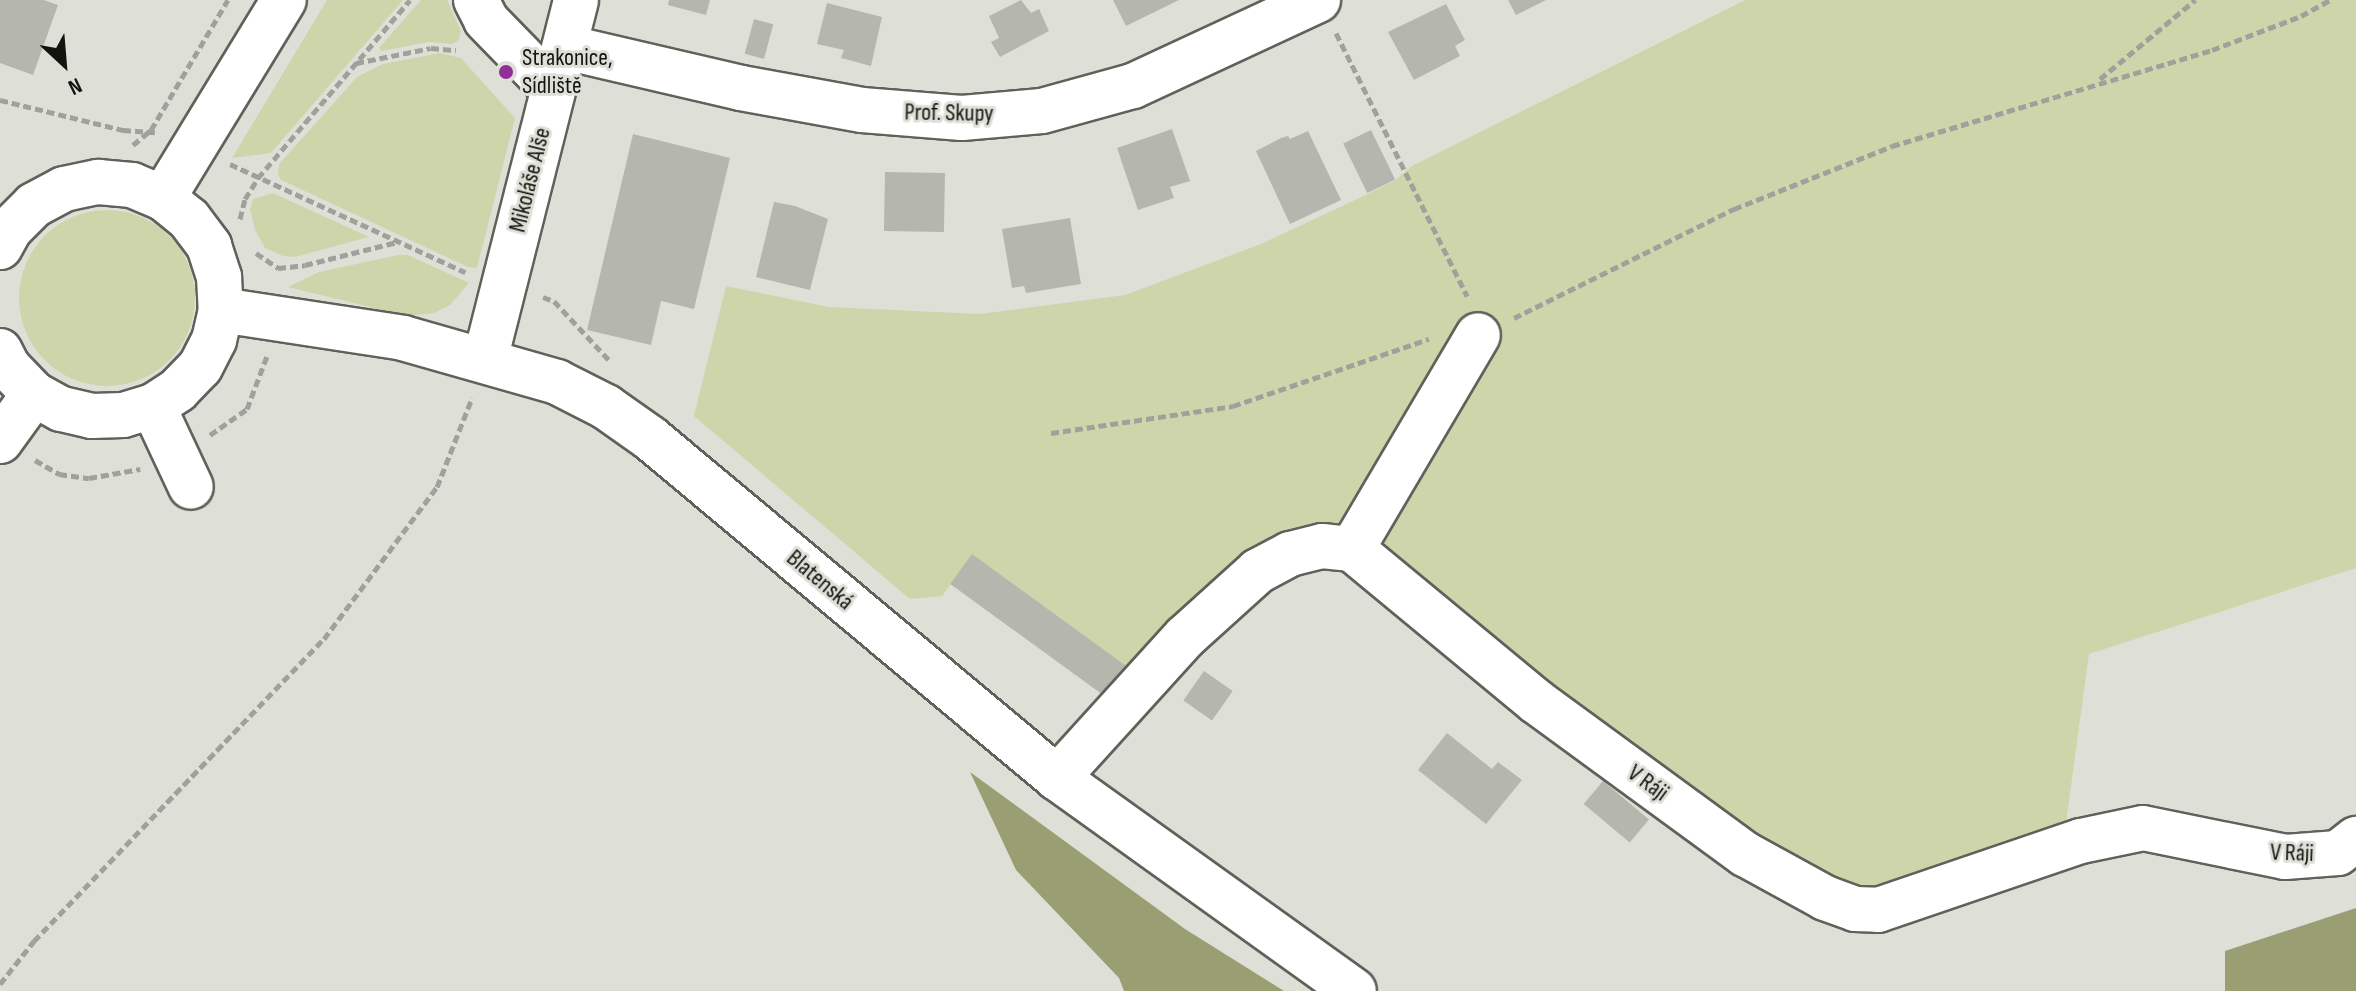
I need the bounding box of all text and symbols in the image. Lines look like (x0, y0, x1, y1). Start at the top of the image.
north arrow (24, 24, 104, 104)
place label: Strakonice, Sídliště (522, 44, 613, 100)
marker: Strakonice, Sídliště (497, 63, 515, 81)
text: N (64, 71, 86, 101)
street label: Prof. Skupy (904, 98, 994, 128)
street label: Mikoláše Alše (503, 125, 557, 235)
street label: Blatenská (781, 544, 859, 616)
street label: V Ráji (1622, 759, 1674, 807)
street label: V Ráji (2270, 838, 2314, 868)

